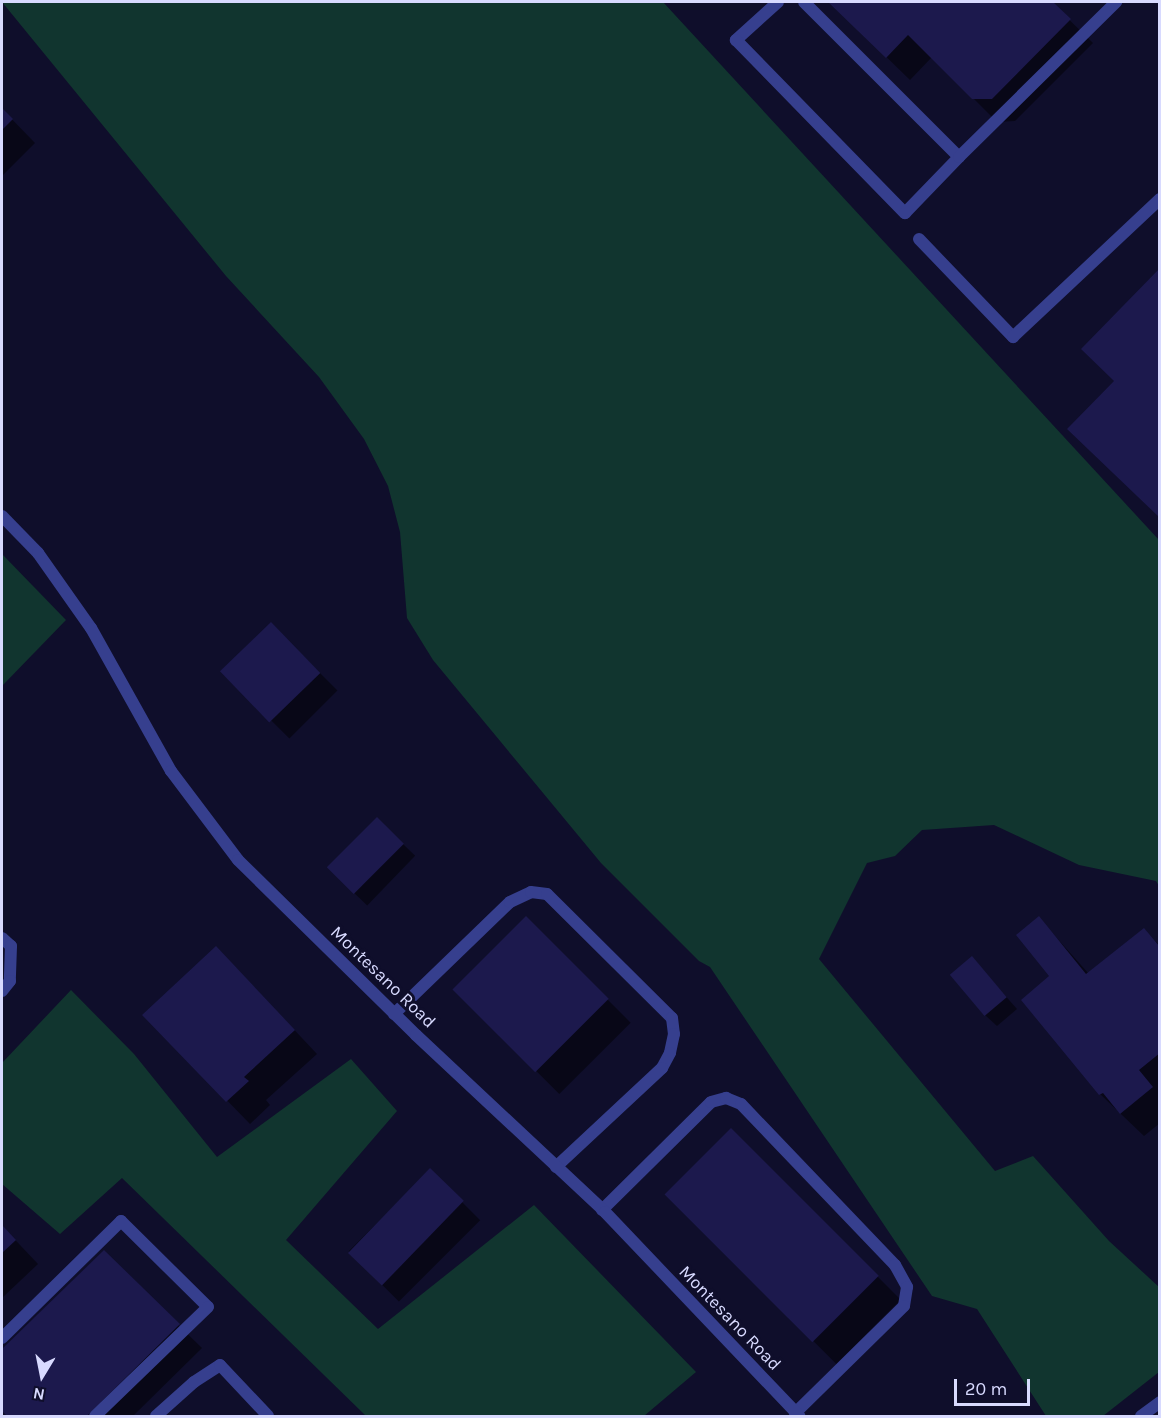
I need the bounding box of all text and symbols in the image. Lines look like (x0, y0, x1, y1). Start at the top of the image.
street label: Montesano Road (326, 921, 440, 1033)
street label: Montesano Road (674, 1261, 786, 1375)
north arrow (12, 1346, 72, 1406)
scale bar (957, 1367, 1034, 1405)
text: 20 m (965, 1378, 1007, 1400)
text: N (31, 1384, 46, 1405)

